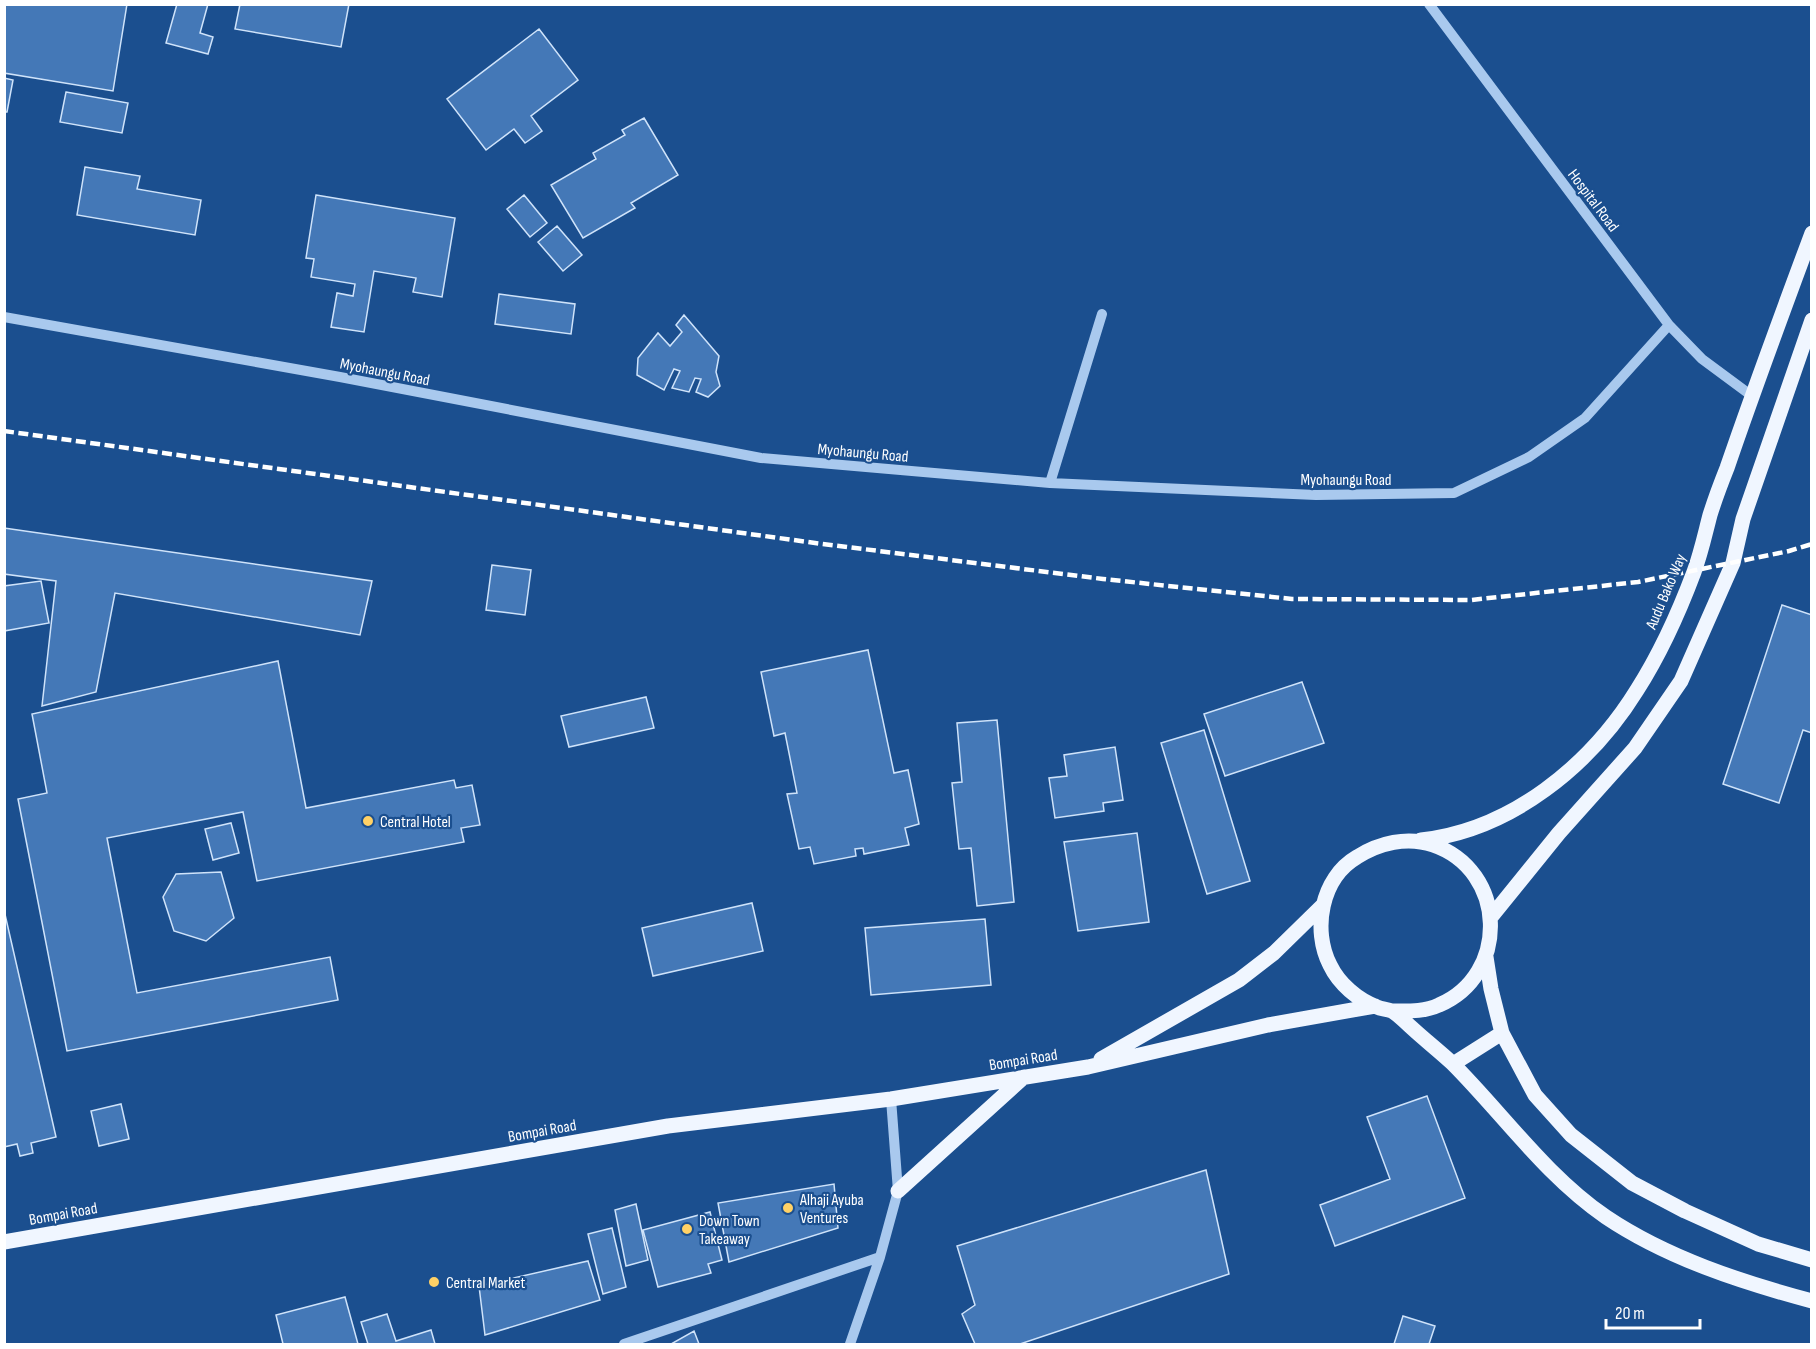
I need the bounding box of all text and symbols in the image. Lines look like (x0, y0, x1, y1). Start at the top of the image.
street label: Hospital Road (1563, 166, 1622, 236)
street label: Myohaungu Road (338, 354, 431, 390)
street label: Myohaungu Road (817, 440, 909, 467)
street label: Myohaungu Road (1300, 471, 1392, 490)
street label: Audu Bako Way (1642, 551, 1691, 633)
place label: Central Hotel (380, 813, 451, 832)
marker: Central Hotel (361, 814, 375, 828)
street label: Bompai Road (988, 1046, 1059, 1075)
street label: Bompai Road (507, 1116, 578, 1147)
place label: Alhaji Ayuba Ventures (799, 1191, 864, 1228)
street label: Bompai Road (28, 1199, 99, 1230)
marker: Alhaji Ayuba Ventures (781, 1201, 795, 1215)
place label: Down Town Takeaway (699, 1212, 760, 1249)
marker: Down Town Takeaway (680, 1222, 694, 1236)
place label: Central Market (446, 1274, 525, 1293)
marker: Central Market (427, 1275, 441, 1289)
scale bar (1606, 1292, 1700, 1330)
text: 20 m (1615, 1303, 1645, 1324)

